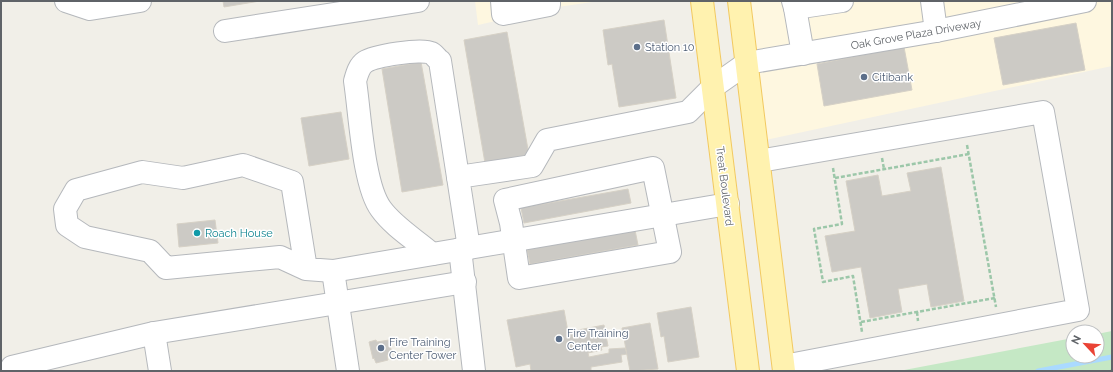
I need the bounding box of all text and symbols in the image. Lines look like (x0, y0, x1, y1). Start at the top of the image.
street label: Oak Grove Plaza Driveway (850, 17, 982, 52)
place label: Station 10 (645, 41, 695, 54)
marker: Station 10 (632, 42, 642, 52)
place label: Citibank (872, 71, 913, 84)
marker: Citibank (859, 72, 869, 82)
street label: Treat Boulevard (713, 145, 736, 227)
place label: Roach House (205, 227, 273, 240)
marker: Roach House (192, 228, 202, 238)
north arrow (1065, 324, 1105, 364)
place label: Fire Training Center (567, 327, 628, 353)
text: N (1069, 333, 1084, 346)
marker: Fire Training Center (554, 334, 564, 344)
place label: Fire Training Center Tower (389, 336, 457, 362)
marker: Fire Training Center Tower (376, 343, 386, 353)

